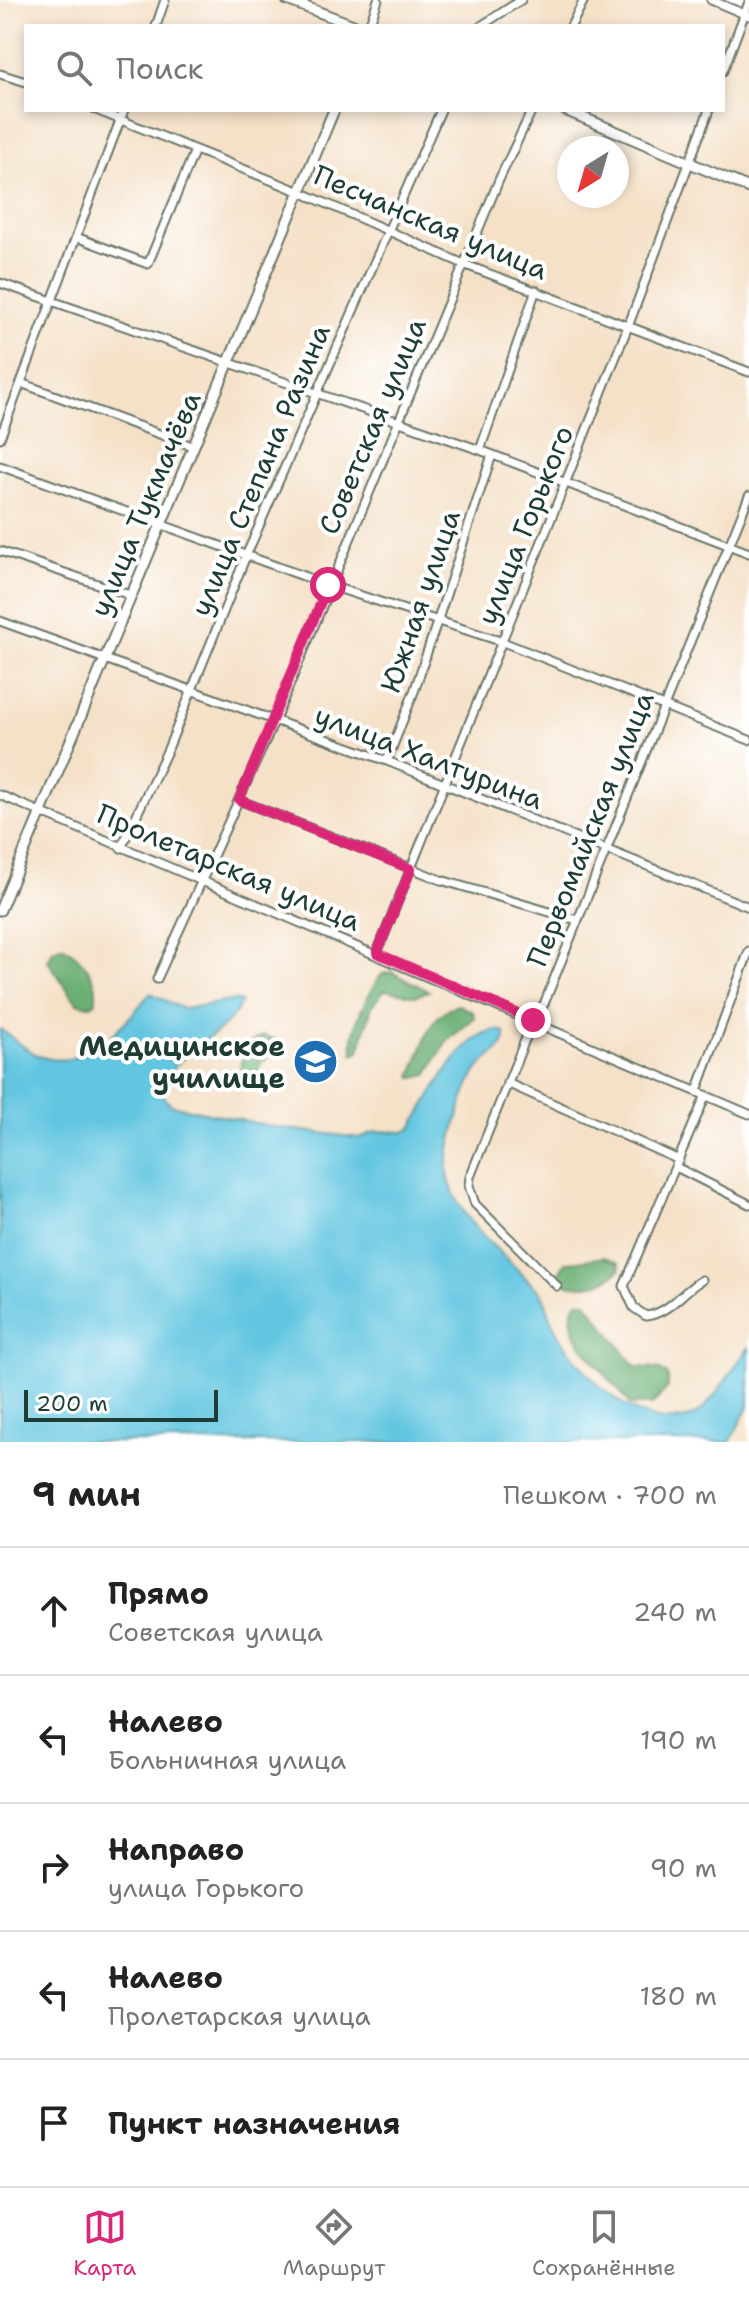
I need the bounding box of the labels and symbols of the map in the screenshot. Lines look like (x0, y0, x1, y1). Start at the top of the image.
north arrow (557, 136, 629, 208)
street label: Песчанская улица (308, 155, 554, 289)
street label: Советская улица (309, 312, 435, 540)
street label: улица Степана Разина (181, 318, 339, 622)
street label: улица Тукмачёва (80, 386, 210, 622)
street label: улица Горького (468, 420, 582, 630)
street label: Южная улица (371, 505, 469, 697)
route start (310, 567, 346, 603)
street label: Первомайская улица (517, 686, 663, 972)
street label: улица Халтурина (309, 696, 549, 818)
street label: Пролетарская улица (91, 794, 367, 940)
route end (515, 1002, 551, 1038)
place label: Медицинское училище (79, 1027, 285, 1097)
school or university icon: Медицинское училище (292, 1038, 340, 1086)
scale bar (24, 1386, 218, 1422)

